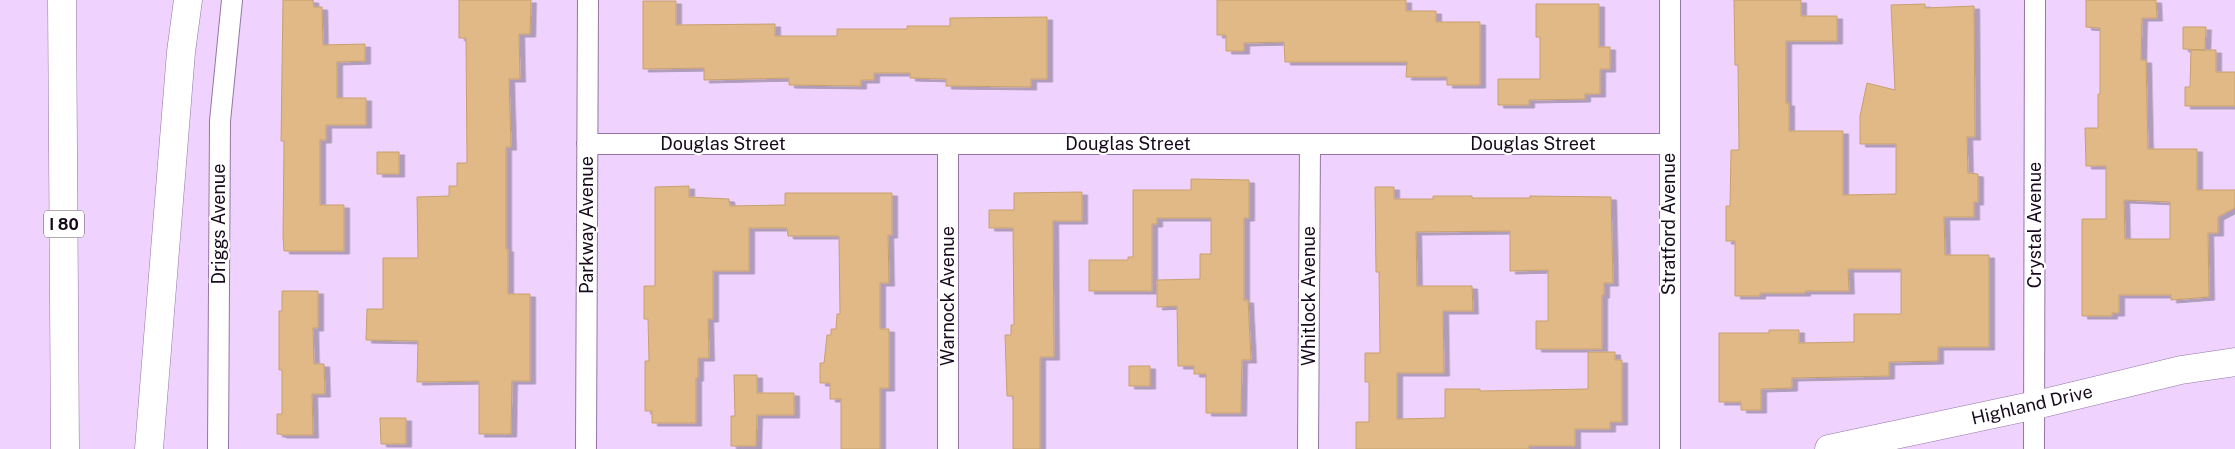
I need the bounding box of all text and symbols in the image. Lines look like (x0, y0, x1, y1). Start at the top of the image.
street label: Douglas Street (660, 133, 786, 154)
street label: Douglas Street (1065, 133, 1191, 154)
street label: Douglas Street (1470, 133, 1596, 154)
street label: Stratford Avenue (1658, 153, 1679, 295)
street label: Parkway Avenue (576, 156, 597, 294)
street label: Crystal Avenue (2024, 162, 2045, 288)
street label: Driggs Avenue (208, 163, 229, 285)
road number: I 80 (44, 210, 84, 238)
street label: Warnock Avenue (937, 226, 958, 366)
street label: Whitlock Avenue (1298, 226, 1319, 366)
street label: Highland Drive (1969, 380, 2095, 429)

